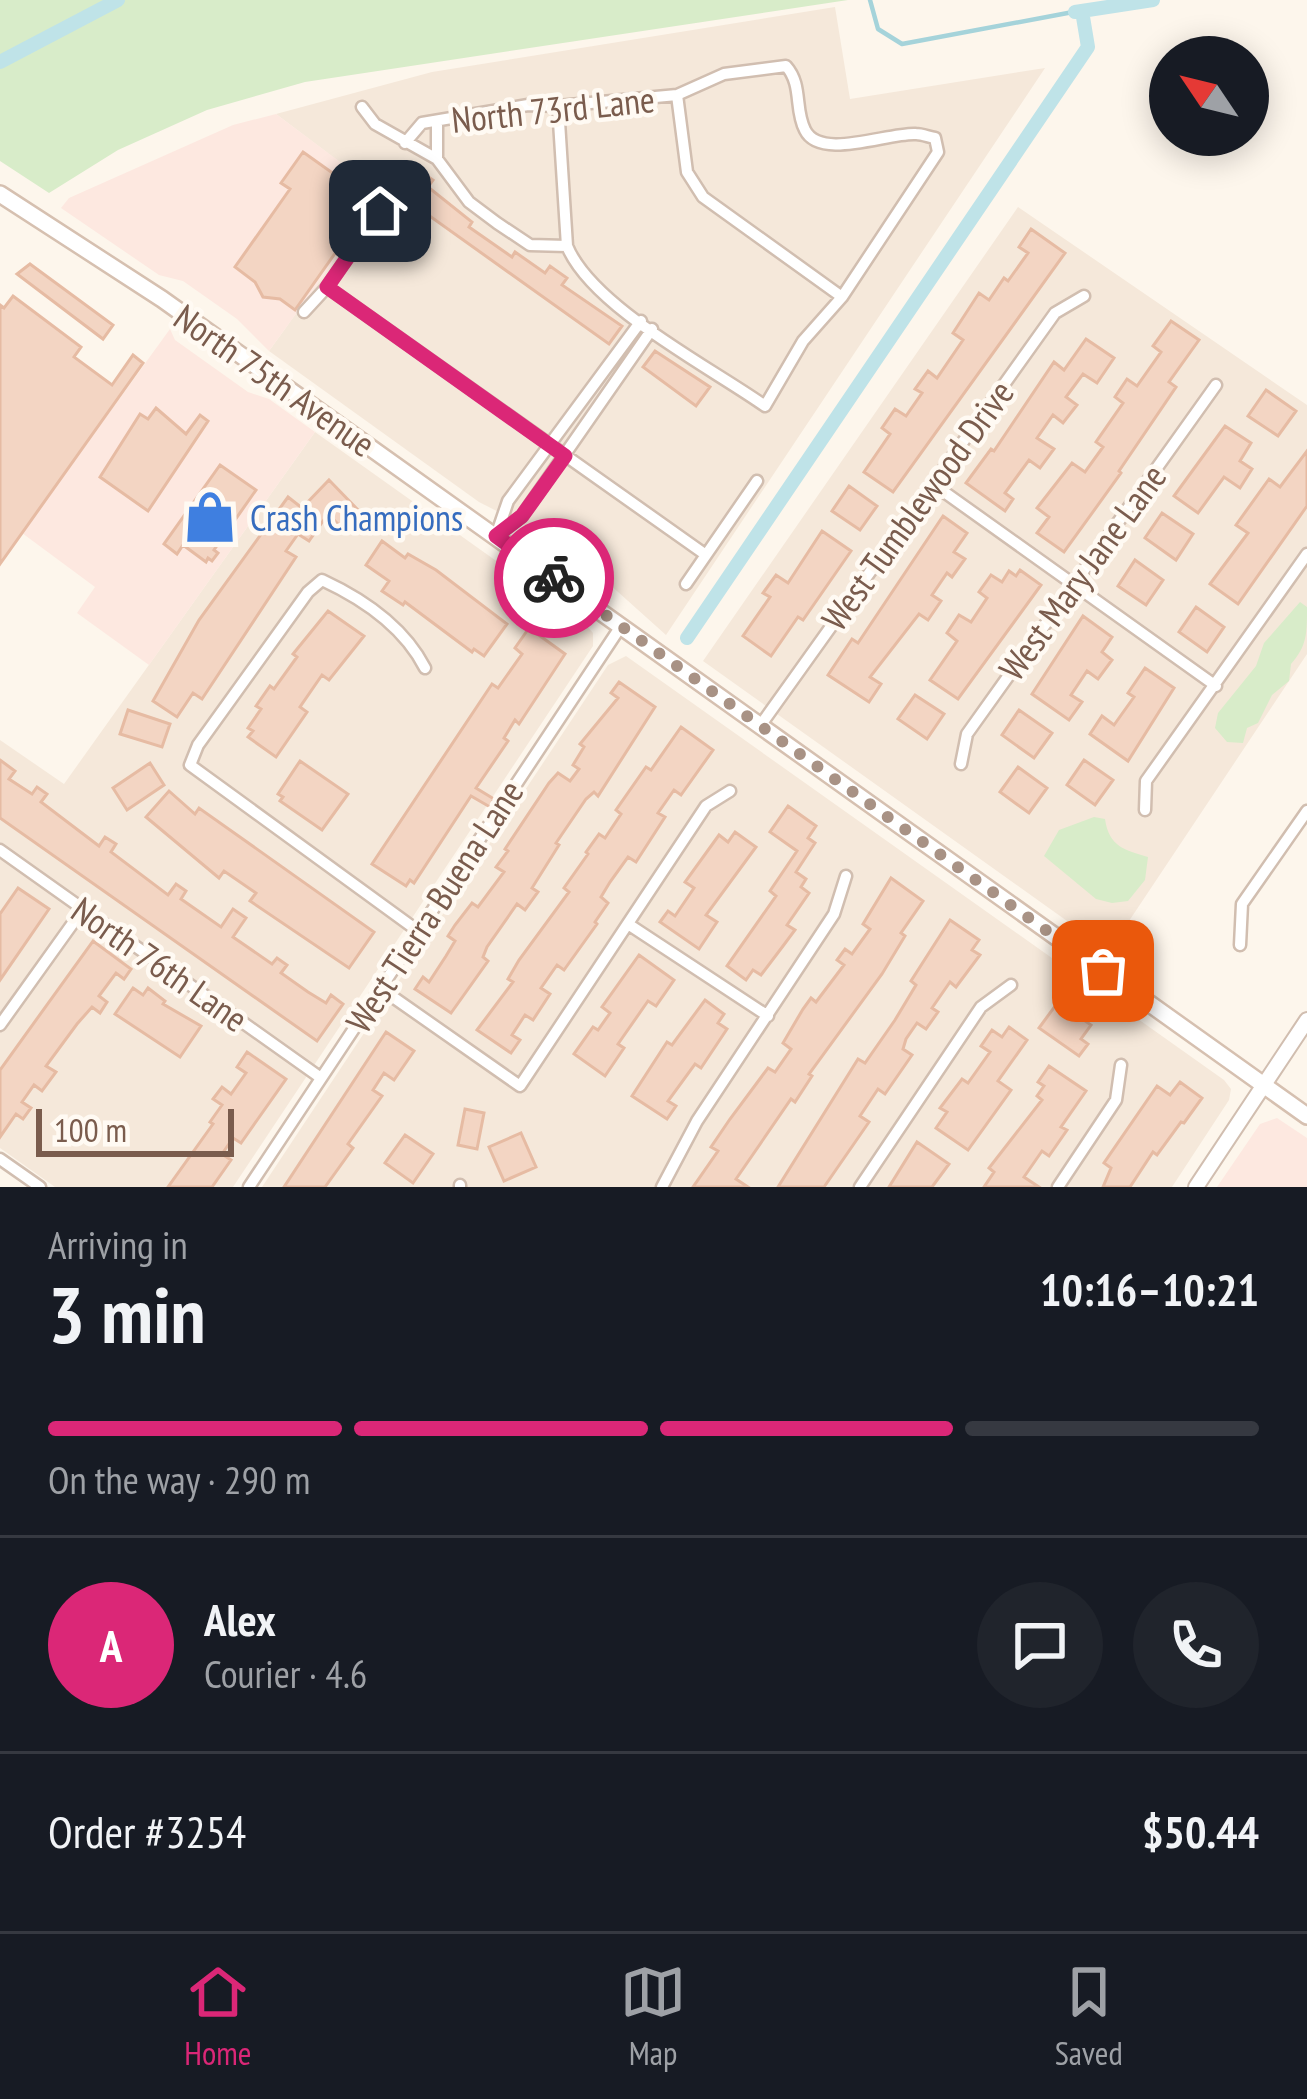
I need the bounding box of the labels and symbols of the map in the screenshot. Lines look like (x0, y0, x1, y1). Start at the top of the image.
north arrow (1149, 36, 1269, 156)
street label: North 73rd Lane (449, 75, 657, 143)
pin (329, 160, 431, 262)
street label: North 75th Avenue (165, 293, 385, 467)
street label: West Tumblewood Drive (810, 371, 1024, 639)
street label: West Mary Jane Lane (988, 455, 1176, 689)
shop icon: Crash Champions (181, 488, 239, 546)
place label: Crash Champions (250, 494, 463, 541)
courier (494, 518, 614, 638)
street label: West Tierra Buena Lane (335, 771, 533, 1041)
street label: North 76th Lane (63, 886, 257, 1042)
pin (1052, 920, 1154, 1022)
scale bar (36, 1103, 234, 1156)

